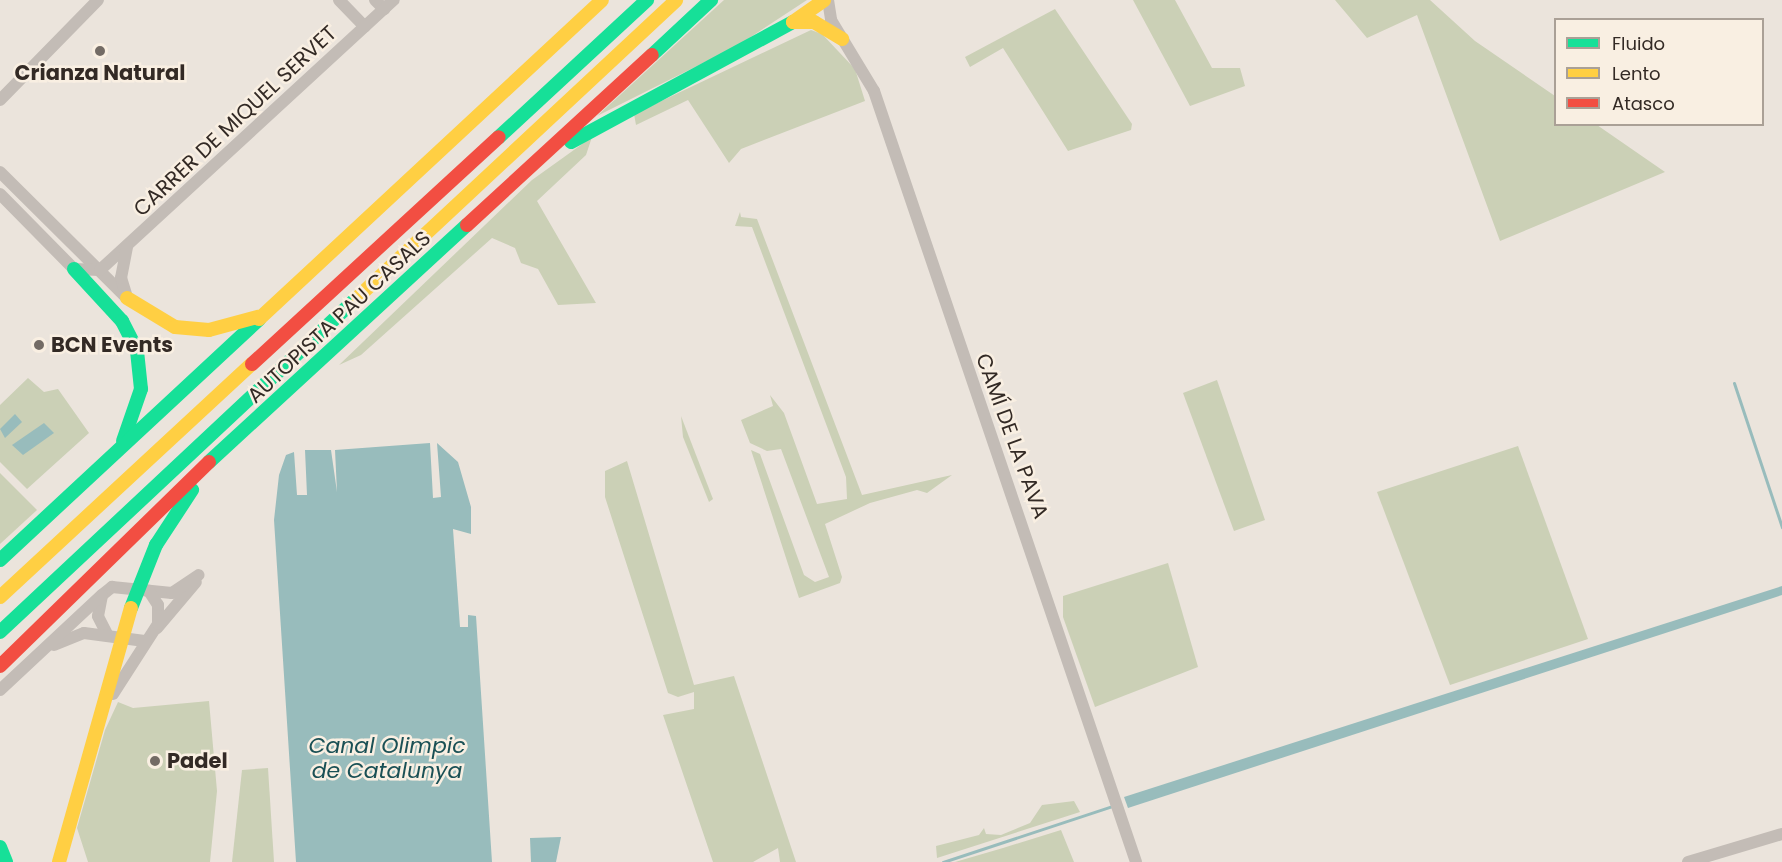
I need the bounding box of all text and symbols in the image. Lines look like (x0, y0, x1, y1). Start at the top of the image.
legend (1554, 18, 1764, 126)
street label: CARRER DE MIQUEL SERVET (128, 20, 342, 222)
text: Fluido (1612, 31, 1665, 56)
marker: Crianza Natural (93, 44, 107, 58)
place label: Crianza Natural (15, 60, 185, 86)
text: Lento (1612, 61, 1661, 86)
text: Atasco (1612, 91, 1675, 116)
street label: AUTOPISTA PAU CASALS (242, 225, 436, 409)
place label: BCN Events (51, 332, 173, 358)
marker: BCN Events (32, 338, 46, 352)
street label: CAMÍ DE LA PAVA (970, 350, 1054, 522)
water label: Canal Olimpic de Catalunya (308, 732, 466, 784)
place label: Padel (167, 748, 228, 774)
marker: Padel (148, 754, 162, 768)

